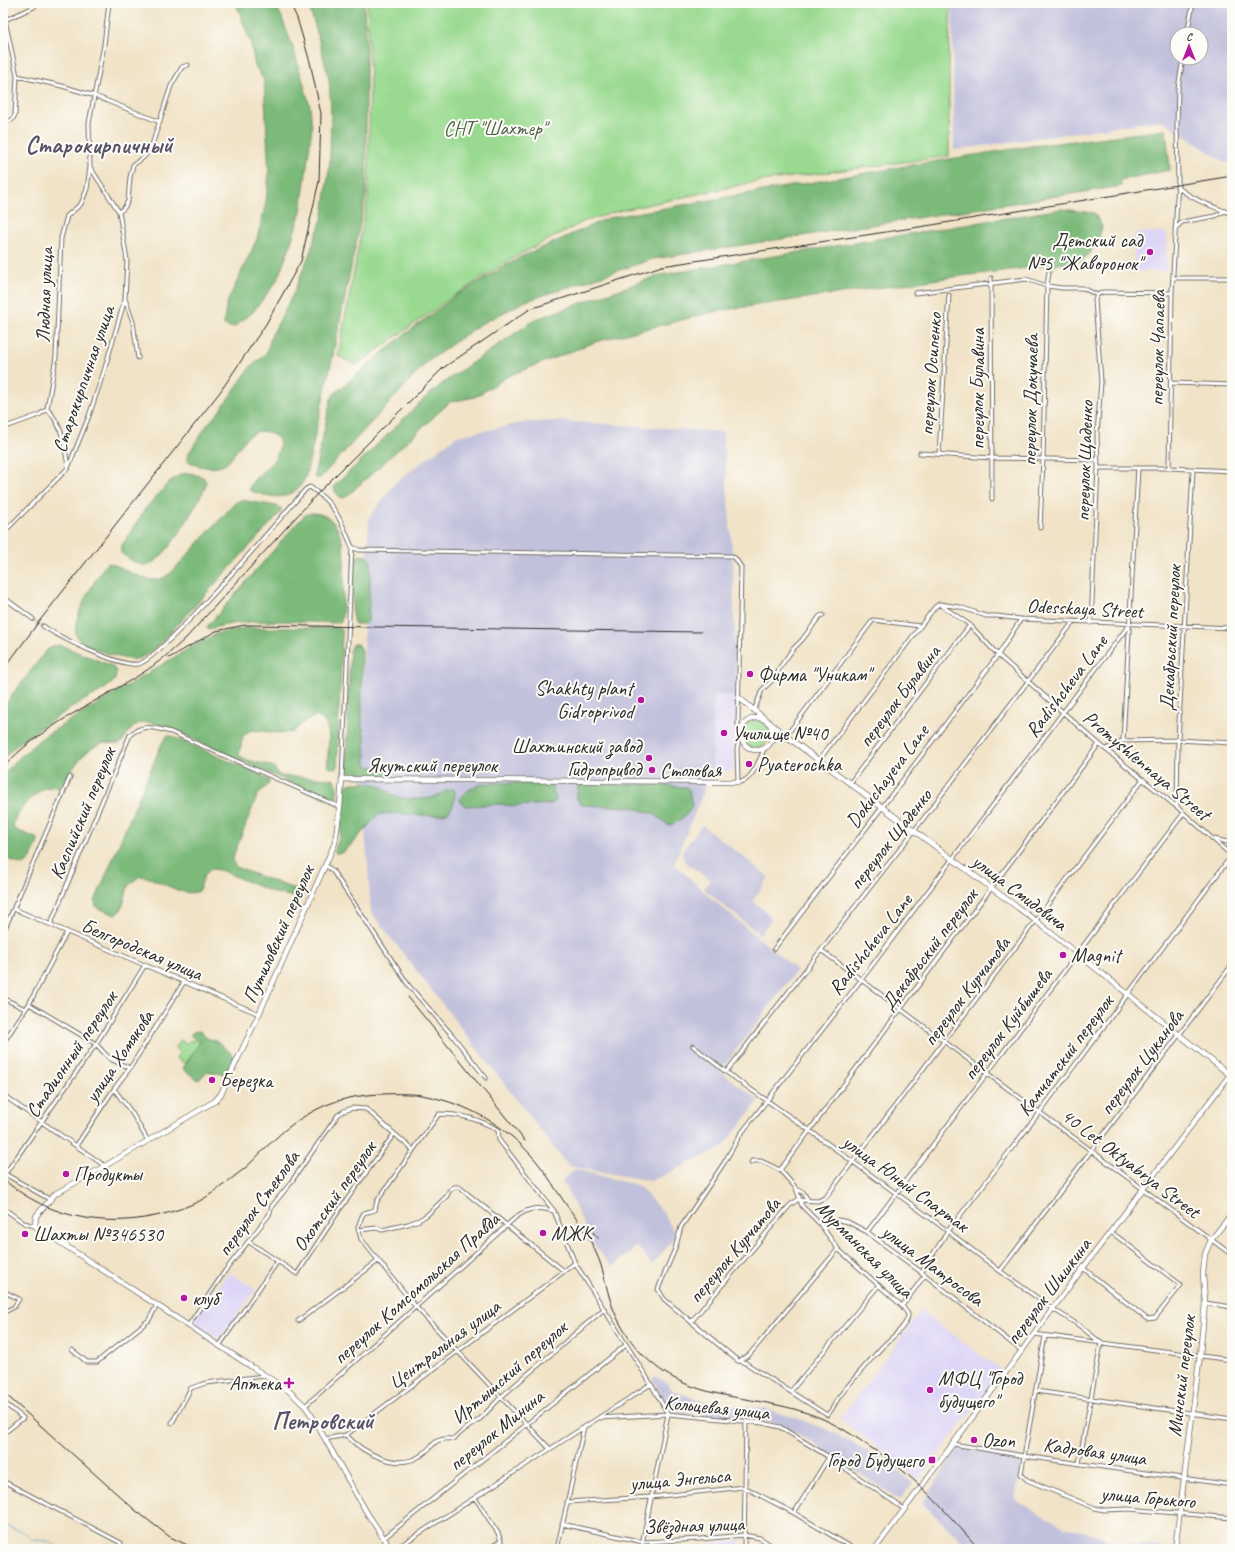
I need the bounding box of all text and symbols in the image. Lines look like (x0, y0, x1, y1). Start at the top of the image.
north arrow (1169, 26, 1209, 66)
text: С (1186, 29, 1193, 43)
park label: СНТ "Шахтер" (444, 116, 550, 141)
district label: Старокирпичный (25, 130, 174, 160)
place label: Детский сад №5 "Жаворонок" (1027, 228, 1146, 276)
street label: Людная улица (30, 245, 59, 343)
marker: Детский сад №5 "Жаворонок" (1145, 247, 1155, 257)
street label: переулок Чапаева (1144, 288, 1171, 406)
street label: Старокирпичная улица (47, 301, 121, 456)
street label: переулок Осипенко (914, 311, 947, 436)
street label: переулок Булавина (965, 326, 990, 450)
street label: переулок Докучаева (1017, 332, 1044, 466)
street label: переулок Щаденко (1070, 399, 1099, 522)
street label: Декабрьский переулок (1154, 563, 1187, 712)
street label: Odesskaya Street (1026, 593, 1146, 624)
street label: Radishcheva Lane (1020, 629, 1114, 742)
street label: переулок Булавина (853, 639, 947, 752)
place label: Фирма "Уникам" (758, 662, 875, 687)
marker: Фирма "Уникам" (745, 669, 755, 679)
place label: Shakhty plant Gidroprivod (535, 676, 636, 724)
marker: Shakhty plant Gidroprivod (636, 695, 646, 705)
street label: Promyshlennaya Street (1078, 705, 1218, 828)
street label: Dokuchayeva Lane (840, 718, 935, 833)
place label: Училище №40 (732, 721, 830, 746)
marker: Училище №40 (719, 728, 729, 738)
place label: Шахтинский завод Гидропривод (512, 734, 643, 782)
street label: Каспийский переулок (43, 742, 122, 883)
place label: Pyaterochka (757, 752, 842, 777)
street label: Якутский переулок (367, 753, 498, 778)
marker: Шахтинский завод Гидропривод (644, 753, 654, 763)
place label: Столовая (660, 758, 722, 783)
marker: Pyaterochka (744, 759, 754, 769)
marker: Столовая (647, 765, 657, 775)
street label: переулок Щаденко (843, 783, 938, 895)
street label: улица Смидовича (966, 848, 1073, 937)
street label: Путиловский переулок (237, 860, 321, 1007)
street label: Декабрьский переулок (876, 882, 984, 1015)
street label: Radishcheva Lane (823, 887, 919, 1000)
street label: Белгородская улица (78, 913, 208, 987)
street label: переулок Курчатова (917, 930, 1017, 1051)
place label: Magnit (1071, 943, 1124, 968)
marker: Magnit (1058, 950, 1068, 960)
street label: переулок Куйбышева (957, 962, 1059, 1085)
street label: Стадионный переулок (20, 985, 124, 1122)
street label: Камчатский переулок (1012, 989, 1120, 1121)
street label: переулок Цуканова (1094, 1003, 1190, 1120)
street label: улица Хомякова (79, 1004, 160, 1108)
place label: Березка (220, 1068, 274, 1093)
marker: Березка (207, 1075, 217, 1085)
street label: 40 Let Oktyabrya Street (1056, 1103, 1207, 1225)
street label: улица Юный Спартак (837, 1129, 975, 1239)
street label: Охотский переулок (287, 1135, 383, 1256)
street label: переулок Стеклова (212, 1145, 306, 1261)
place label: Продукты (74, 1162, 143, 1187)
marker: Продукты (61, 1169, 71, 1179)
street label: переулок Курчатова (683, 1191, 787, 1308)
street label: Мурманская улица (811, 1195, 920, 1304)
street label: переулок Комсомольская Правда (328, 1206, 506, 1370)
street label: улица Матросова (876, 1218, 990, 1313)
place label: МЖК (551, 1221, 595, 1246)
place label: Шахты №346530 (33, 1222, 165, 1247)
marker: МЖК (538, 1228, 548, 1238)
marker: Шахты №346530 (20, 1229, 30, 1239)
street label: переулок Шишкина (1000, 1232, 1097, 1350)
place label: клуб (192, 1286, 222, 1311)
marker: клуб (179, 1293, 189, 1303)
street label: Центральная улица (383, 1293, 506, 1395)
street label: Минский переулок (1162, 1313, 1202, 1438)
street label: Иртышский переулок (446, 1314, 574, 1429)
place label: МФЦ "Город будущего" (938, 1366, 1024, 1414)
place label: Аптека (229, 1371, 283, 1396)
marker: Аптека (284, 1378, 294, 1388)
street label: переулок Минина (444, 1384, 550, 1476)
marker: МФЦ "Город будущего" (925, 1385, 935, 1395)
street label: Кольцевая улица (663, 1390, 772, 1426)
district label: Петровский (272, 1406, 376, 1436)
place label: Ozon (982, 1428, 1016, 1453)
street label: Кадровая улица (1042, 1432, 1149, 1471)
marker: Ozon (969, 1435, 979, 1445)
place label: Город Будущего (827, 1448, 925, 1473)
marker: Город Будущего (927, 1455, 937, 1465)
street label: улица Энгельса (628, 1462, 733, 1496)
street label: улица Горького (1099, 1481, 1197, 1514)
street label: Звёздная улица (643, 1511, 747, 1541)

